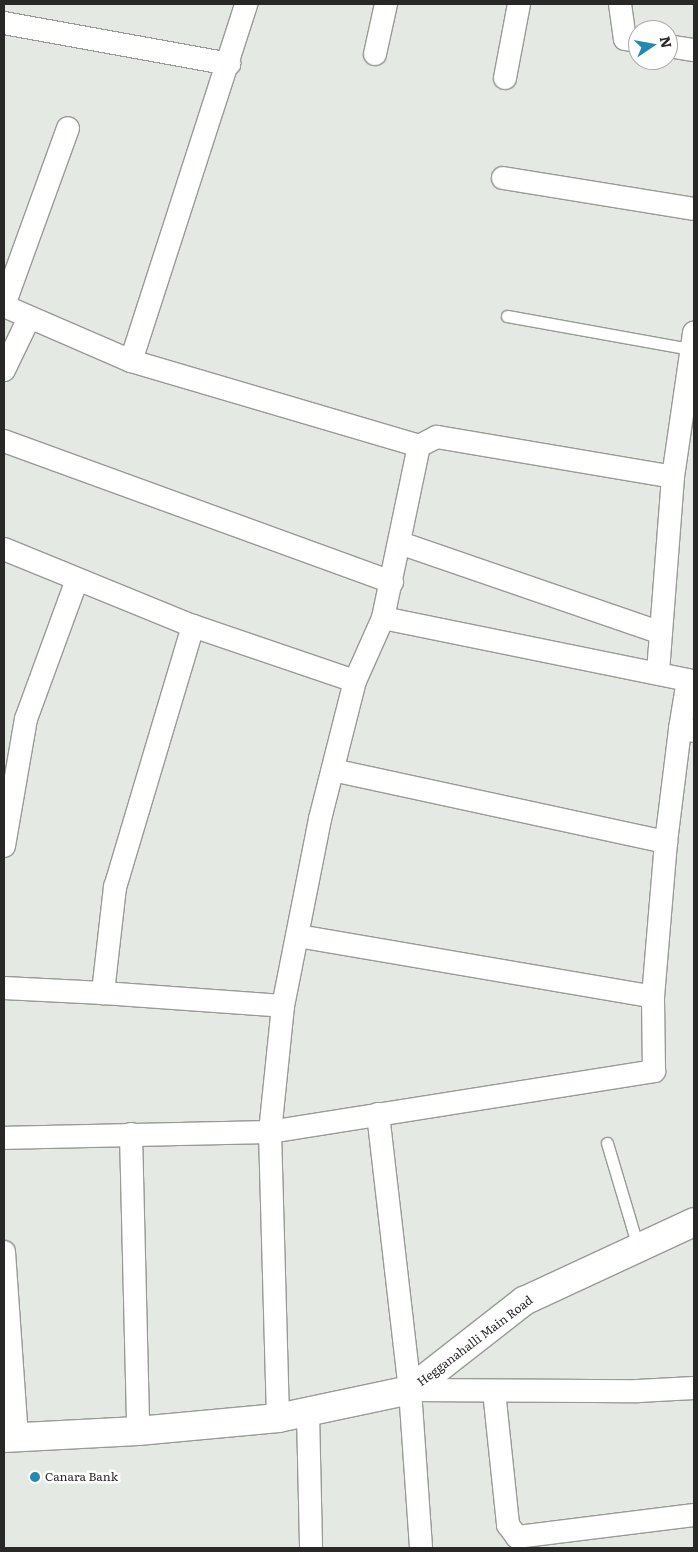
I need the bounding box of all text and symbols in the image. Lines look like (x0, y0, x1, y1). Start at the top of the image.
north arrow (628, 20, 678, 70)
text: N (656, 34, 678, 50)
street label: Hegganahalli Main Road (414, 1293, 536, 1389)
place label: Canara Bank (45, 1470, 118, 1484)
marker: Canara Bank (29, 1471, 41, 1483)

